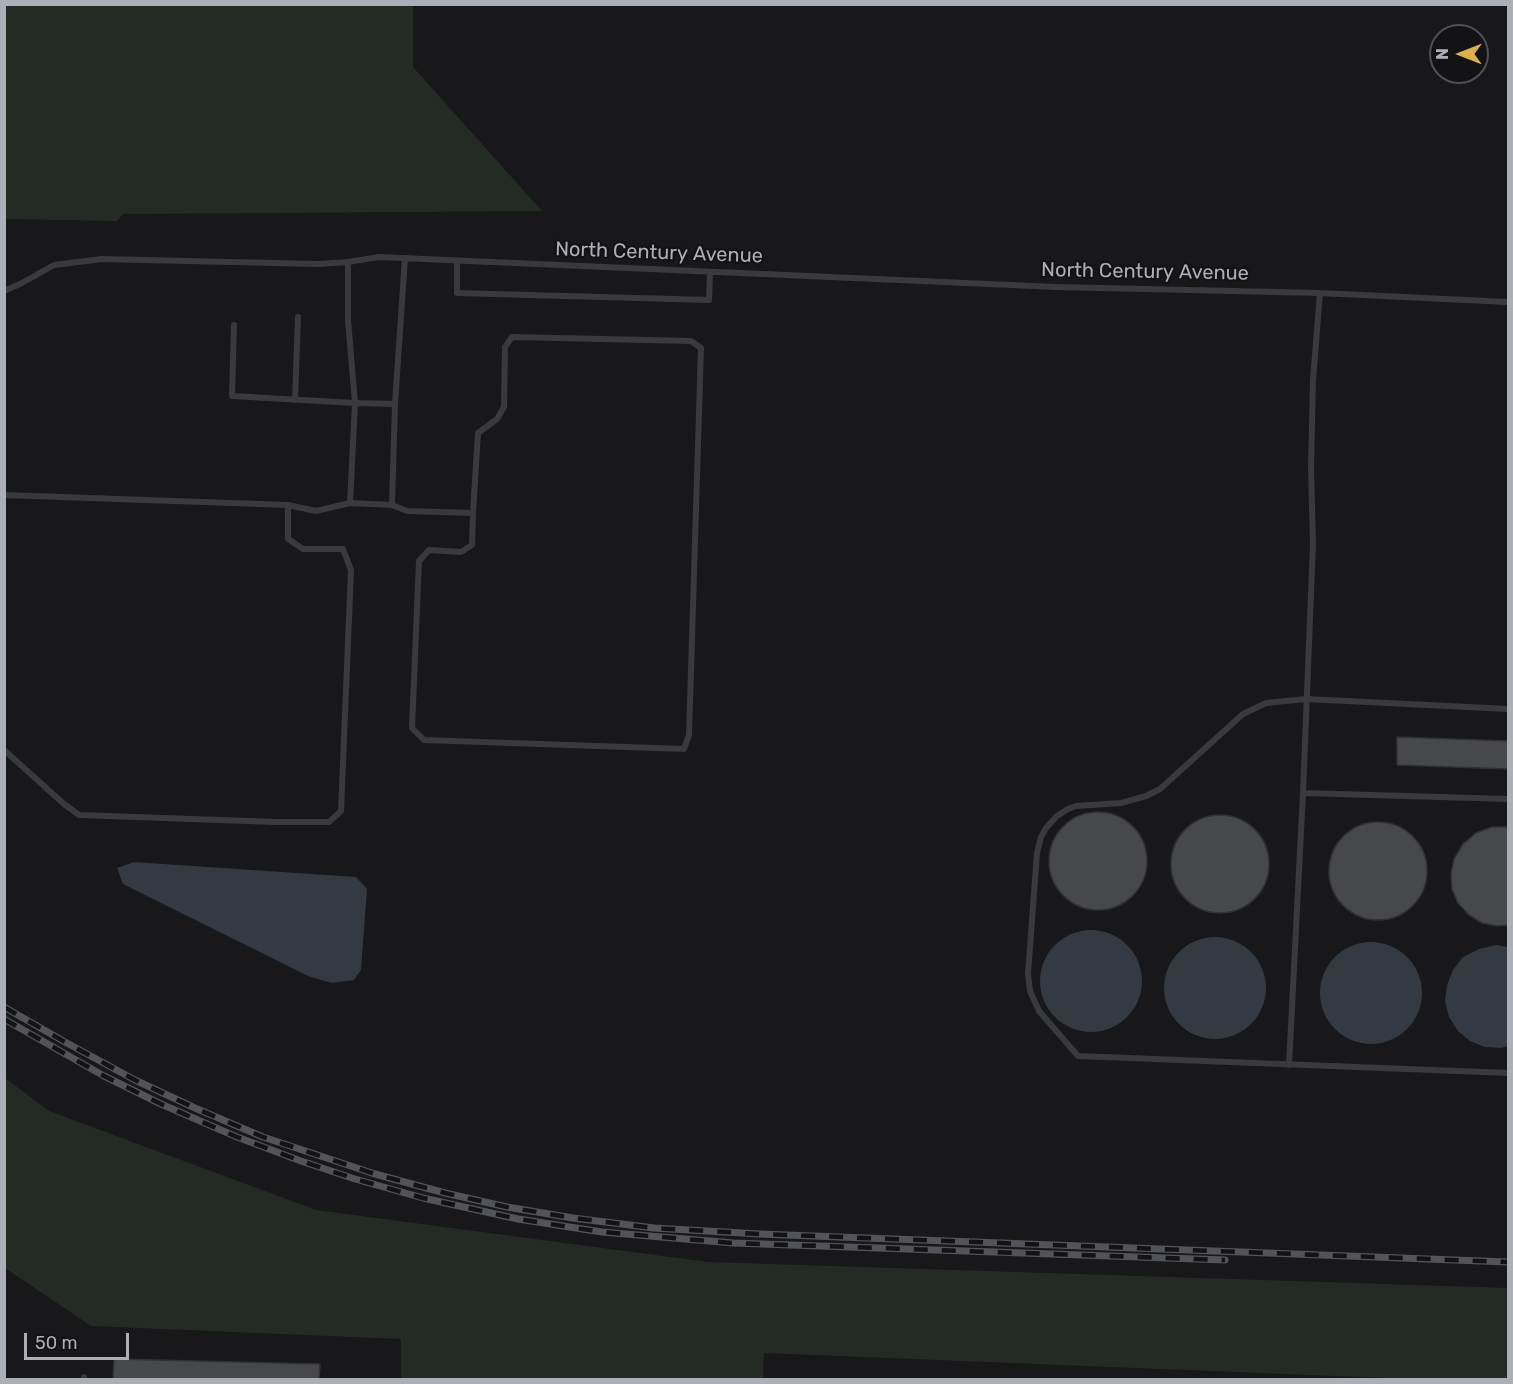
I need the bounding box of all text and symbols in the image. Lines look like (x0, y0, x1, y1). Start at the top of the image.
north arrow (1429, 24, 1489, 84)
text: N (1433, 48, 1452, 60)
street label: North Century Avenue (555, 237, 763, 269)
street label: North Century Avenue (1041, 258, 1249, 286)
scale bar (27, 1321, 132, 1359)
text: 50 m (35, 1332, 78, 1354)

